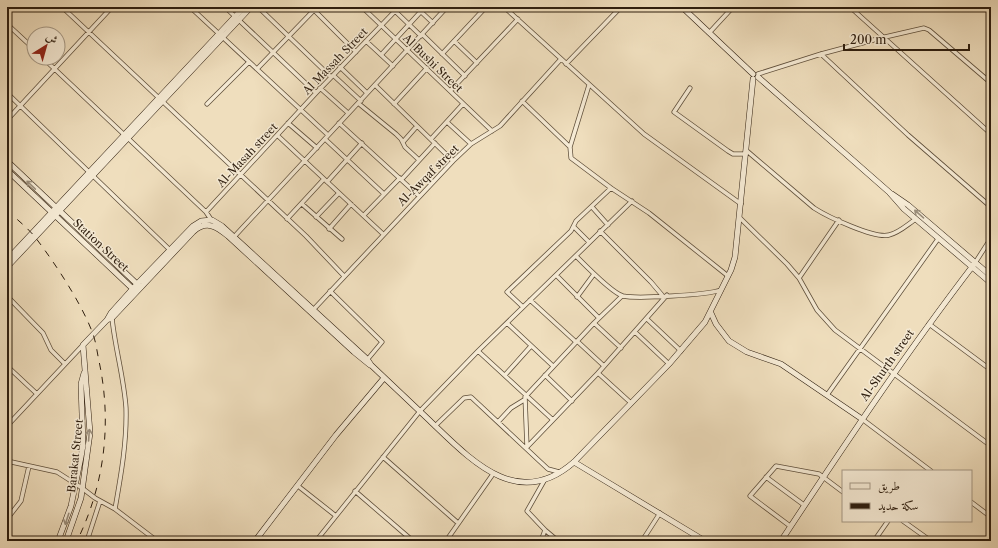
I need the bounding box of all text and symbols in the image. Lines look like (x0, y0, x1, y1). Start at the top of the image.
street label: Al Massah Street (299, 25, 371, 98)
north arrow (26, 26, 66, 66)
scale bar (844, 26, 969, 52)
text: ش (43, 29, 61, 47)
street label: Al Bushi Street (399, 30, 466, 95)
text: 200 m (850, 32, 887, 47)
street label: Al-Masah street (213, 120, 280, 191)
street label: Al-Awqaf street (394, 141, 462, 209)
one-way arrow (26, 180, 36, 189)
one-way arrow (914, 210, 924, 219)
street label: Station Street (70, 216, 132, 274)
street label: Al-Shurth street (857, 326, 917, 404)
street label: Barakat Street (64, 418, 86, 493)
one-way arrow (86, 429, 93, 442)
legend (842, 470, 972, 522)
text: طريق (878, 478, 900, 494)
text: سكة حديد (878, 498, 919, 513)
one-way arrow (62, 512, 70, 524)

